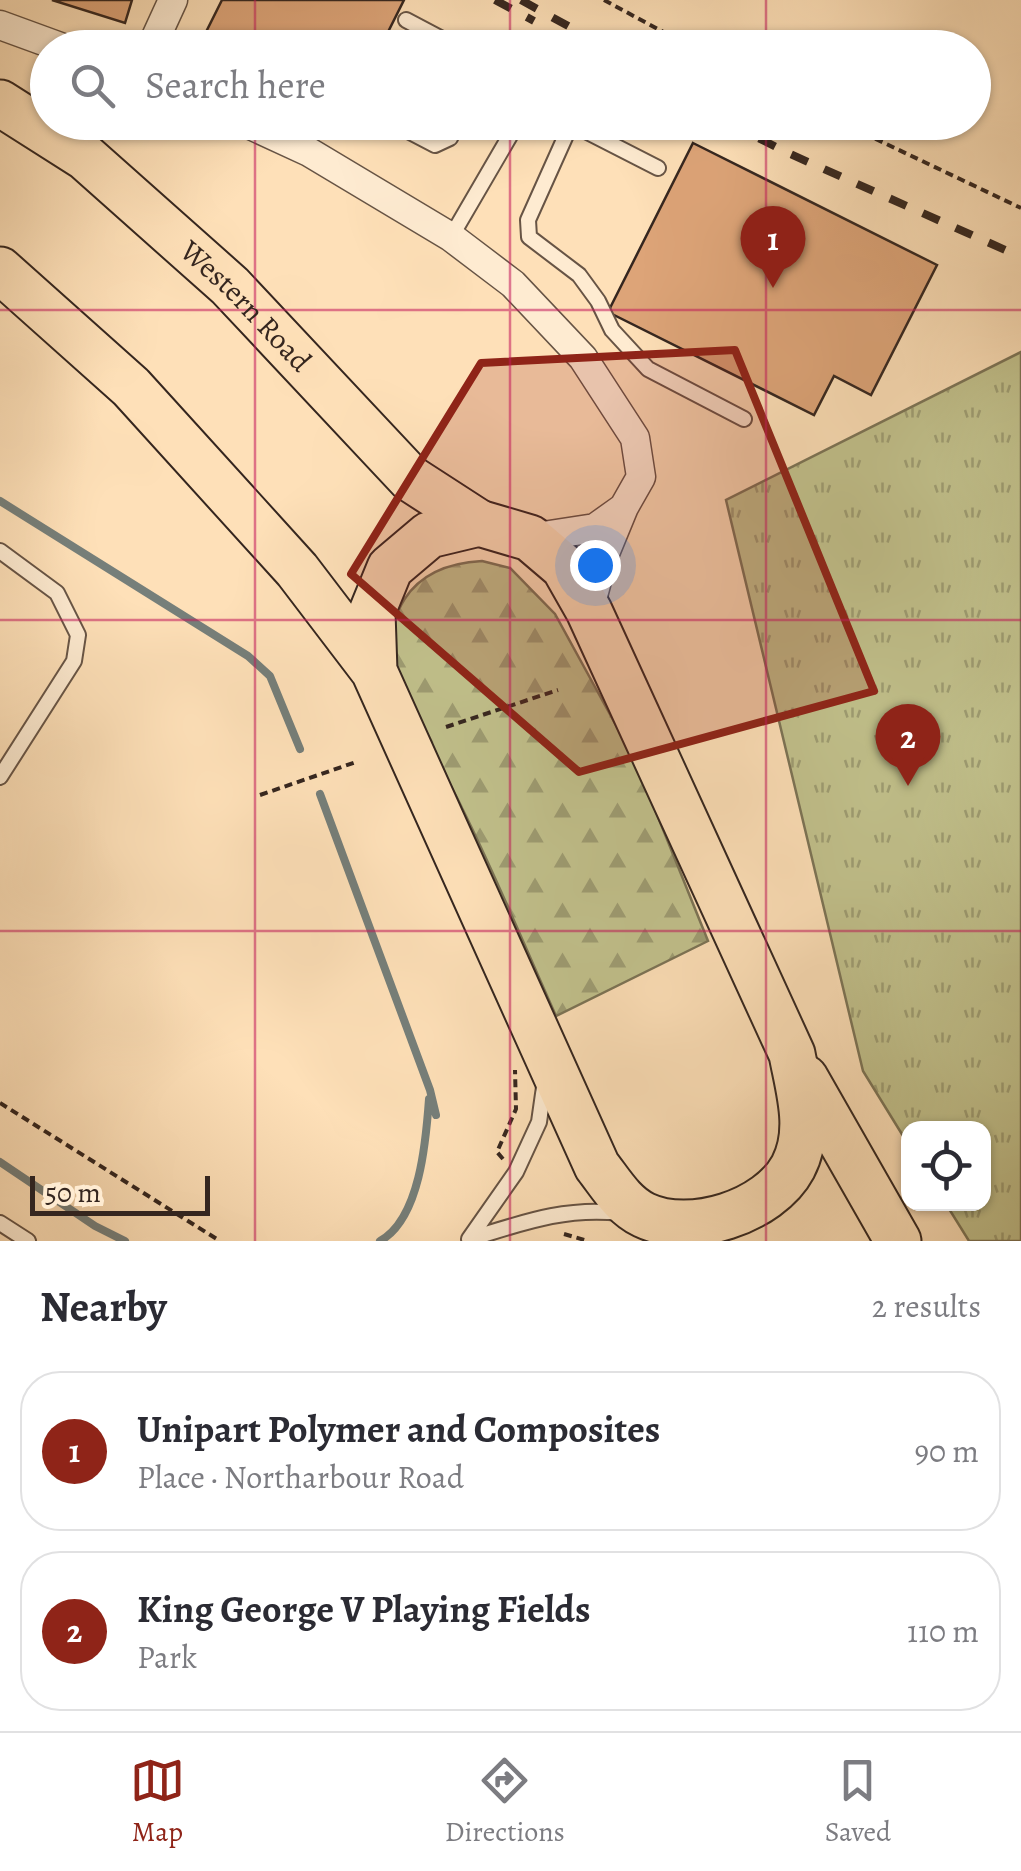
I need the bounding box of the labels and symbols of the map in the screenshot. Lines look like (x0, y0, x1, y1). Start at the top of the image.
pin: 1 (740, 206, 806, 288)
street label: Western Road (171, 230, 321, 381)
your location (570, 540, 621, 591)
pin: 2 (876, 704, 940, 786)
scale bar (30, 1171, 210, 1216)

